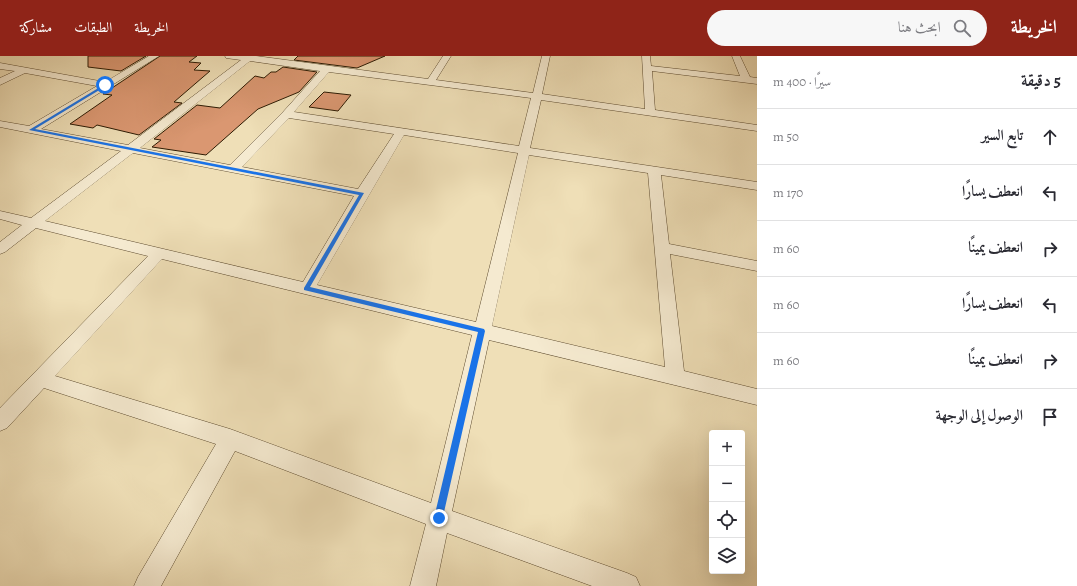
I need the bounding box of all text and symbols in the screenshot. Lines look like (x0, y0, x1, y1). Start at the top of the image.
search box (707, 10, 987, 46)
text: الخريطة (1011, 14, 1057, 40)
text: ابحث هنا (898, 17, 941, 37)
icon: search (951, 17, 973, 39)
text: مشاركة (20, 18, 52, 37)
text: الطبقات (74, 18, 112, 37)
text: الخريطة (134, 18, 168, 37)
text: 5 دقيقة (1021, 69, 1061, 92)
text: سيرًا · 400 m (773, 73, 831, 90)
route start (96, 76, 114, 94)
text: تابع السير (981, 125, 1023, 145)
icon: ahead (1039, 126, 1061, 148)
text: 50 m (773, 128, 799, 145)
text: انعطف يسارًا (962, 181, 1023, 201)
icon: left (1039, 182, 1061, 204)
text: 170 m (773, 184, 803, 201)
text: انعطف يمينًا (968, 237, 1023, 257)
icon: right (1039, 238, 1061, 260)
text: 60 m (773, 240, 799, 257)
text: انعطف يسارًا (962, 293, 1023, 313)
icon: left (1039, 294, 1061, 316)
text: 60 m (773, 296, 799, 313)
text: انعطف يمينًا (968, 349, 1023, 369)
icon: right (1039, 350, 1061, 372)
text: 60 m (773, 352, 799, 369)
text: الوصول إلى الوجهة (936, 405, 1023, 425)
icon: arrive (1039, 406, 1061, 428)
map controls (709, 430, 745, 574)
button: + (709, 430, 745, 466)
button: − (709, 466, 745, 502)
button: locate (709, 502, 745, 538)
route end (430, 509, 448, 527)
button: layers (709, 538, 745, 574)

